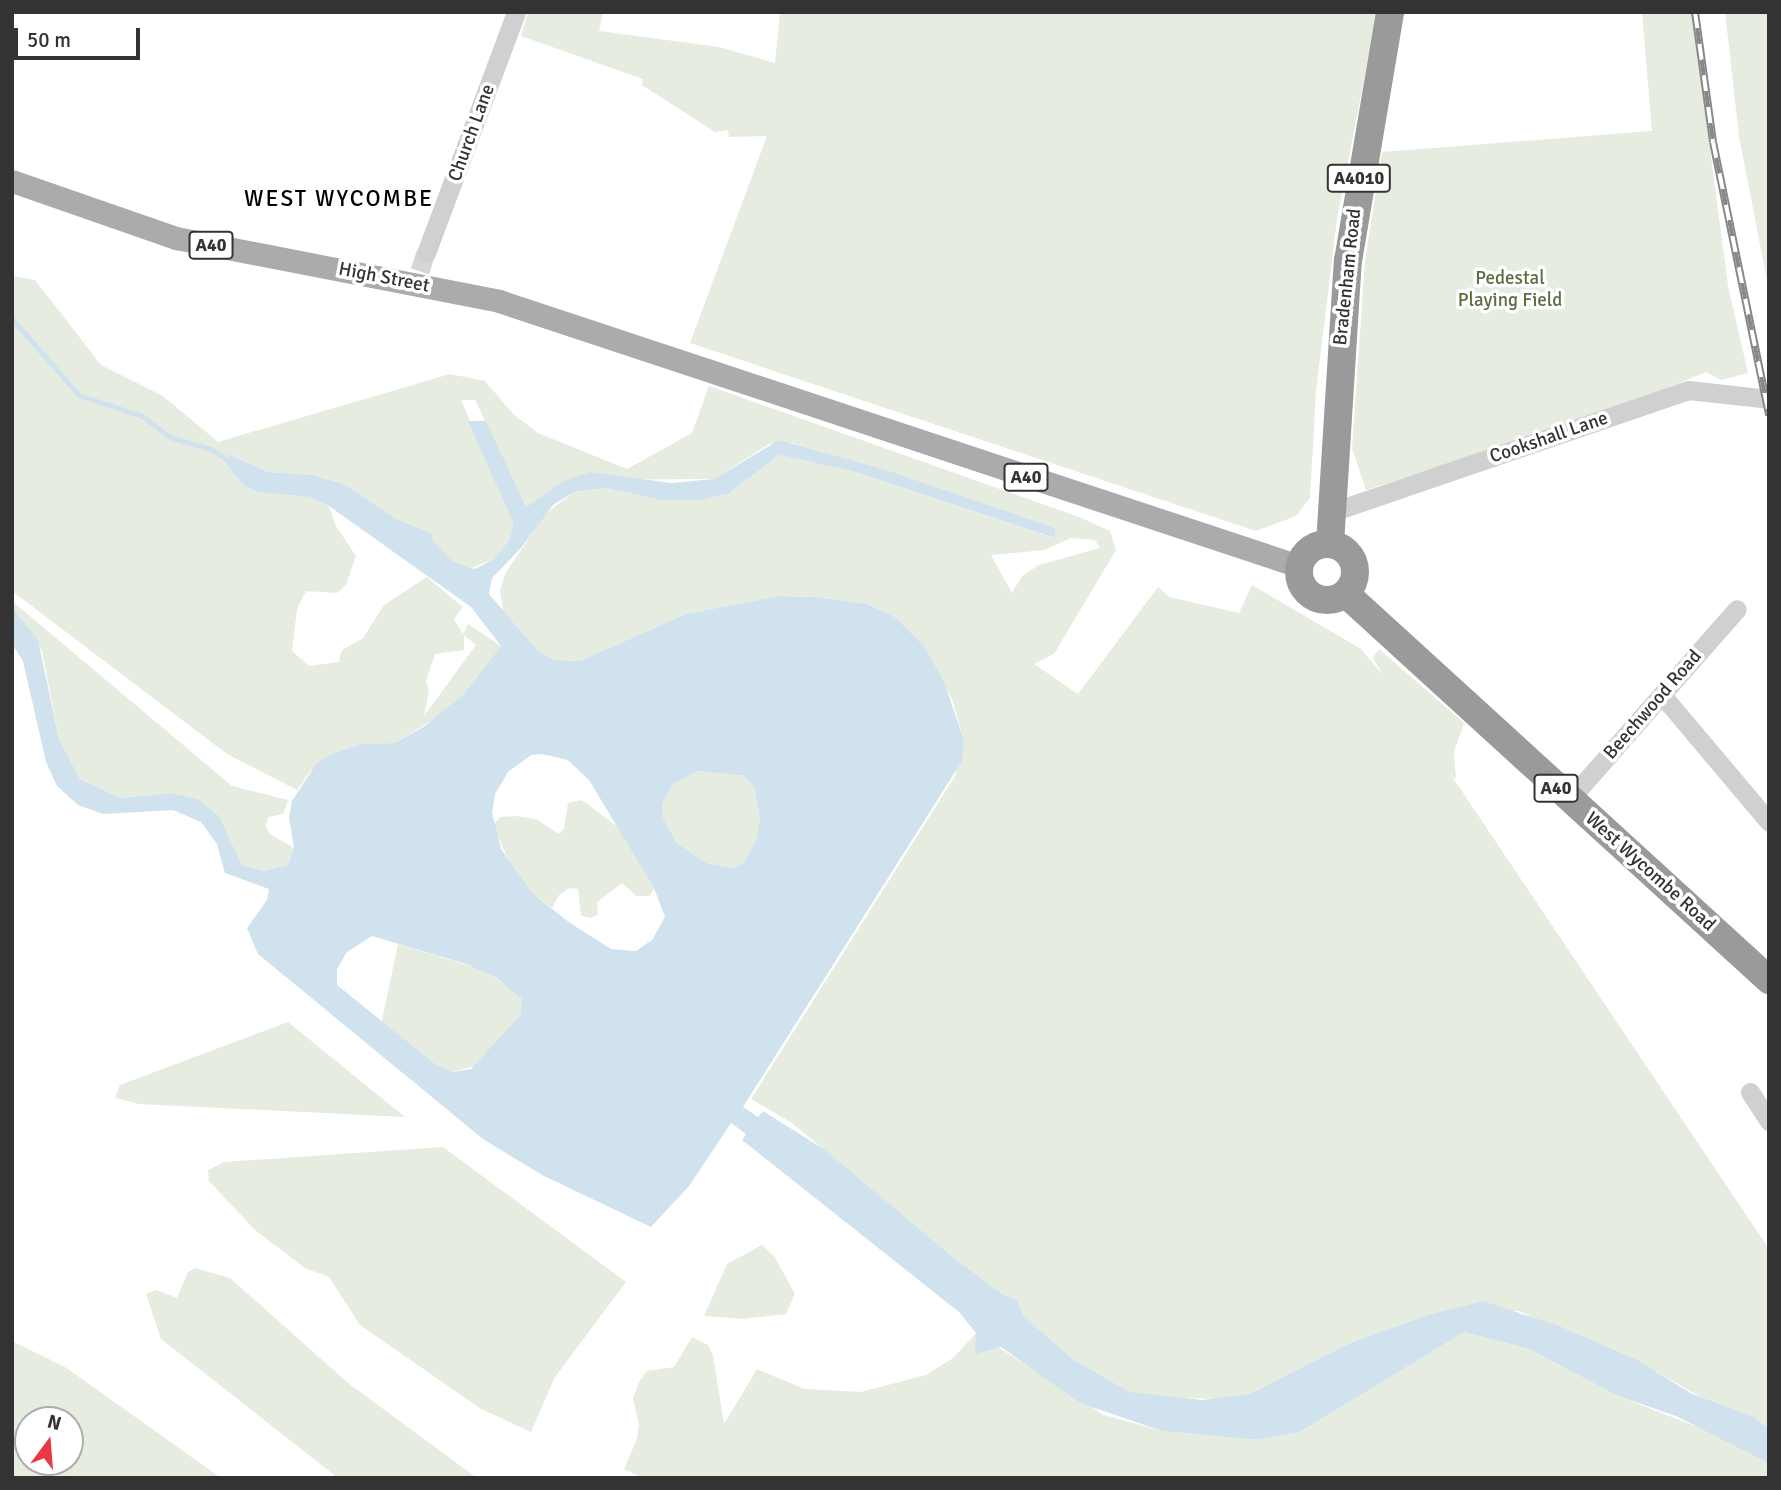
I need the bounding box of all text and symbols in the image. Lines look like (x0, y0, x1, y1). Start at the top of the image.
scale bar (18, 14, 144, 58)
text: 50 m (27, 27, 71, 53)
street label: Church Lane (444, 81, 500, 185)
road number: A4010 (1326, 163, 1392, 192)
district label: WEST WYCOMBE (245, 185, 433, 213)
street label: Bradenham Road (1329, 207, 1367, 347)
road number: A40 (188, 230, 234, 260)
street label: High Street (337, 258, 431, 298)
park label: Pedestal Playing Field (1458, 268, 1562, 312)
street label: Cookshall Lane (1487, 407, 1611, 469)
road number: A40 (1003, 462, 1049, 491)
street label: Beechwood Road (1599, 646, 1707, 764)
road number: A40 (1533, 774, 1579, 802)
street label: West Wycombe Road (1580, 808, 1720, 936)
north arrow (14, 1406, 84, 1476)
text: N (45, 1409, 64, 1436)

